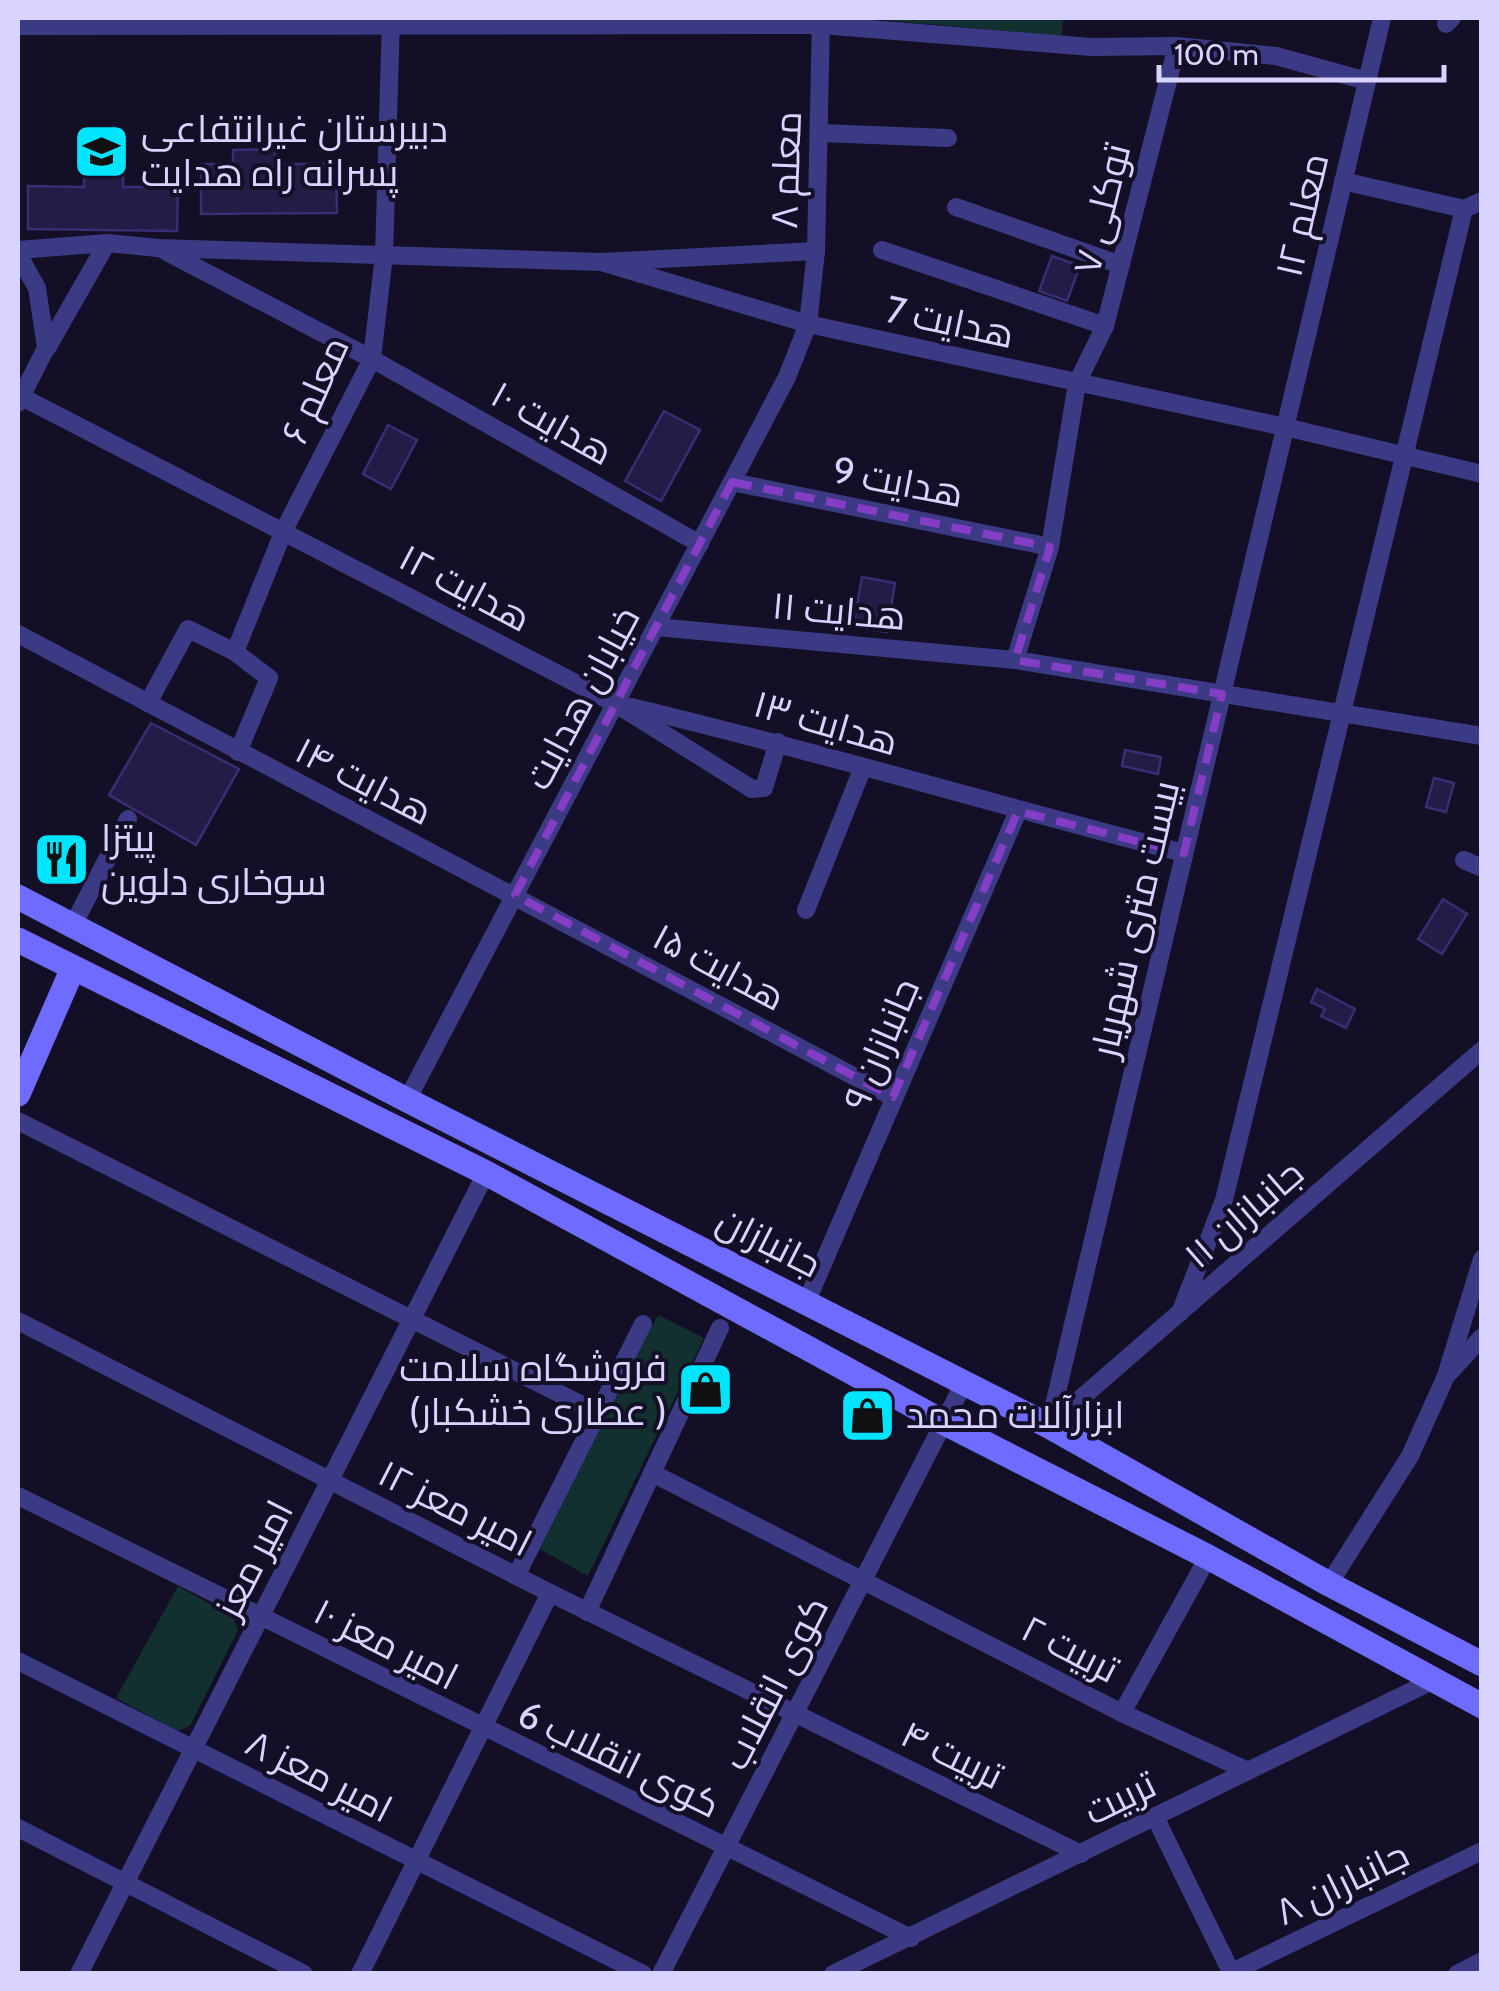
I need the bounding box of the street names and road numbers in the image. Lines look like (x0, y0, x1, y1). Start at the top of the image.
street label: معلم ۸ (760, 110, 814, 230)
street label: توکلی ۷ (1063, 138, 1140, 279)
street label: معلم ۱۲ (1264, 148, 1341, 282)
street label: هدایت 7 (882, 285, 1018, 358)
street label: معلم ۶ (270, 329, 362, 452)
street label: هدایت ۱۰ (483, 370, 621, 475)
street label: هدایت 9 (829, 446, 967, 517)
street label: هدایت ۱۲ (391, 533, 539, 642)
street label: هدایت ۱۱ (770, 581, 908, 640)
street label: خیابان هدایت (514, 598, 649, 797)
street label: هدایت ۱۳ (749, 680, 904, 766)
street label: هدایت ۱۴ (288, 726, 441, 835)
street label: بیست متری شهریار (1079, 776, 1189, 1064)
street label: هدایت ۱۵ (645, 912, 793, 1021)
street label: جانبازان ۹ (832, 971, 929, 1117)
street label: جانبازان ۱۱ (1175, 1149, 1313, 1278)
street label: جانبازان (709, 1196, 829, 1288)
street label: امیر معز ۱۲ (371, 1449, 540, 1566)
street label: امیر معز (203, 1492, 303, 1627)
street label: امیر معز ۱۰ (306, 1587, 466, 1700)
street label: کوی انقلاب (711, 1588, 838, 1777)
street label: تربیت ۲ (1014, 1604, 1127, 1693)
street label: کوی انقلاب 6 (511, 1690, 728, 1828)
street label: تربیت ۴ (894, 1710, 1011, 1799)
street label: امیر معز ۸ (238, 1719, 400, 1832)
street label: تربیت (1076, 1760, 1163, 1835)
street label: جانباران ۸ (1267, 1830, 1416, 1935)

